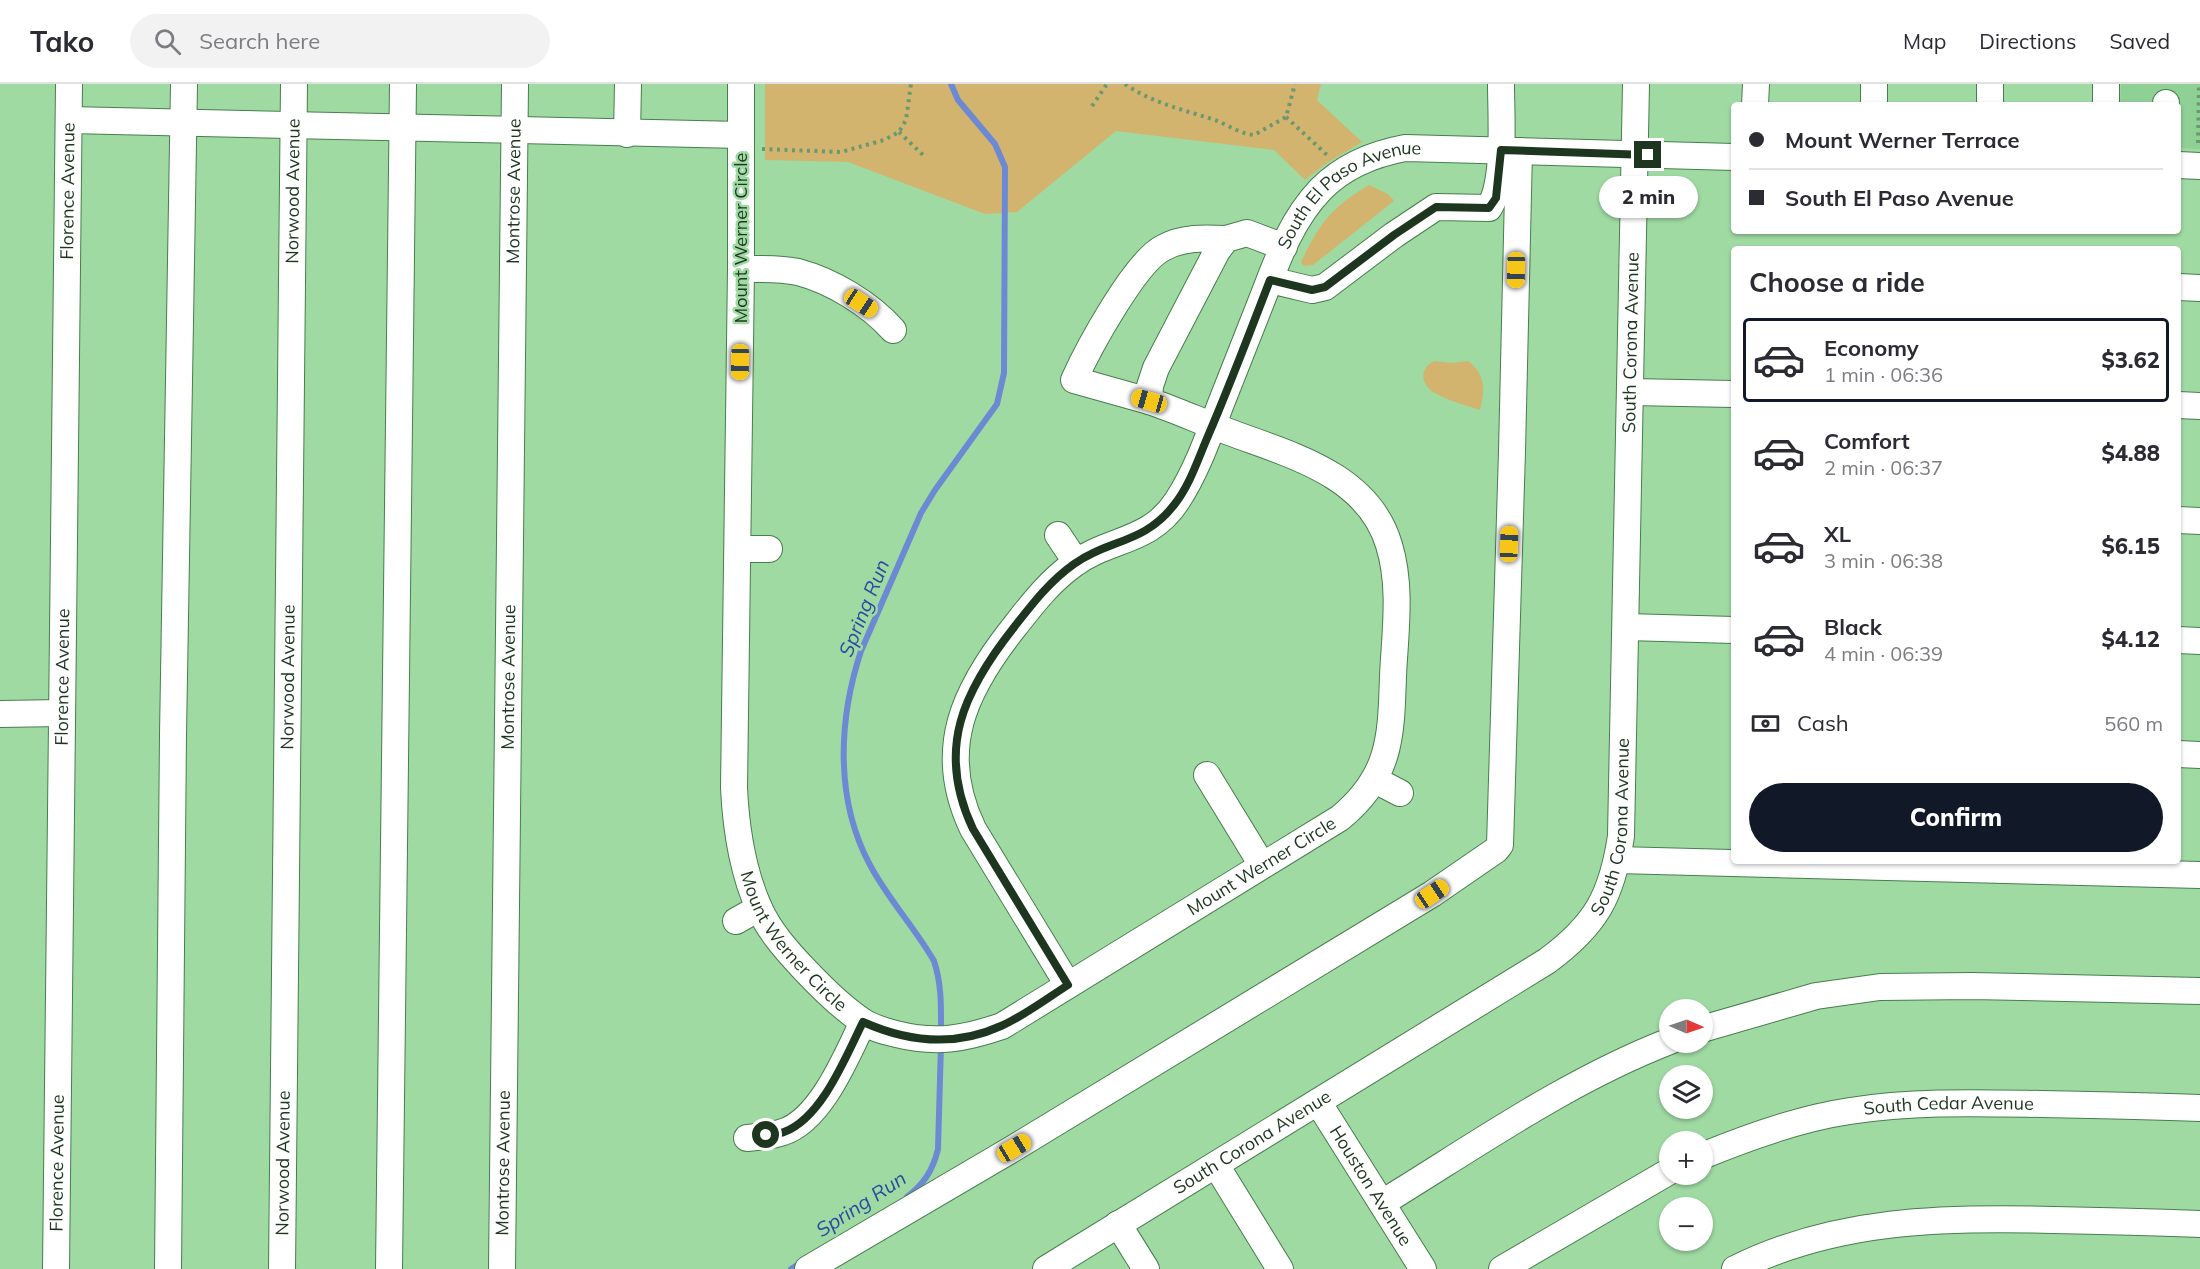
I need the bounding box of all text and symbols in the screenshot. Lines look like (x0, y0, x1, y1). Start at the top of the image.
search box (130, 14, 550, 68)
text: Tako (30, 24, 94, 59)
icon: search (151, 25, 184, 58)
text: Search here (199, 27, 320, 55)
text: Map (1903, 28, 1946, 54)
text: Directions (1979, 28, 2076, 54)
text: Saved (2109, 28, 2170, 54)
street label: Norwood Avenue (280, 118, 305, 264)
street label: Montrose Avenue (501, 118, 526, 264)
street label: Florence Avenue (55, 122, 80, 260)
text: Mount Werner Terrace (1785, 126, 2020, 154)
street label: South El Paso Avenue (1272, 136, 1422, 253)
route end (1634, 141, 1661, 168)
street label: Mount Werner Circle (729, 153, 752, 323)
callout: 2 min (1598, 176, 1698, 218)
text: 2 min (1622, 184, 1675, 209)
text: South El Paso Avenue (1785, 184, 2014, 212)
car (1507, 252, 1525, 288)
street label: South Corona Avenue (1617, 252, 1644, 433)
text: Choose a ride (1749, 265, 1925, 299)
car (841, 286, 881, 320)
icon: car (1752, 333, 1806, 387)
text: Economy (1824, 334, 1919, 362)
car (731, 344, 749, 380)
text: $3.62 (2101, 346, 2160, 374)
text: 1 min · 06:36 (1824, 362, 1943, 387)
car (1129, 387, 1169, 415)
icon: car (1752, 426, 1806, 480)
text: Comfort (1824, 427, 1910, 455)
text: $4.88 (2101, 439, 2160, 467)
text: 2 min · 06:37 (1824, 455, 1943, 480)
icon: car (1752, 519, 1806, 573)
text: XL (1824, 520, 1851, 548)
car (1499, 526, 1519, 562)
text: $6.15 (2101, 532, 2160, 560)
text: 3 min · 06:38 (1824, 548, 1943, 573)
water label: Spring Run (833, 556, 894, 660)
street label: Norwood Avenue (275, 604, 300, 750)
street label: Montrose Avenue (496, 604, 520, 750)
street label: Florence Avenue (50, 608, 74, 746)
icon: car (1752, 612, 1806, 666)
text: Black (1824, 613, 1882, 641)
text: $4.12 (2101, 625, 2160, 653)
text: 4 min · 06:39 (1824, 641, 1943, 666)
icon: cash (1749, 707, 1782, 740)
text: Cash (1797, 709, 1849, 737)
text: 560 m (2104, 711, 2163, 736)
street label: South Corona Avenue (1585, 738, 1634, 920)
button: Confirm (1749, 783, 2163, 852)
street label: Mount Werner Circle (1183, 811, 1340, 920)
street label: Mount Werner Circle (735, 868, 852, 1016)
car (1412, 876, 1452, 912)
north arrow (1659, 999, 1713, 1053)
map controls (1659, 999, 1713, 1251)
button: layers (1659, 1065, 1713, 1119)
street label: South Corona Avenue (1169, 1085, 1335, 1199)
street label: Norwood Avenue (270, 1090, 295, 1236)
street label: Montrose Avenue (490, 1090, 515, 1236)
street label: South Cedar Avenue (1862, 1091, 2034, 1120)
street label: Florence Avenue (44, 1094, 69, 1232)
route start (752, 1121, 779, 1148)
street label: Houston Avenue (1325, 1121, 1418, 1250)
car (994, 1131, 1034, 1165)
button: + (1659, 1131, 1713, 1185)
water label: Spring Run (811, 1165, 911, 1242)
button: − (1659, 1197, 1713, 1251)

